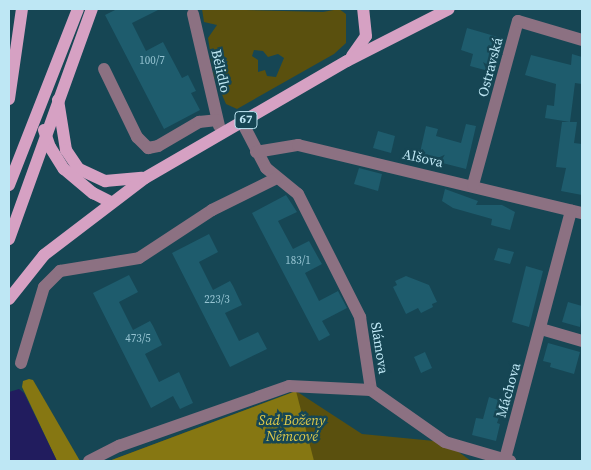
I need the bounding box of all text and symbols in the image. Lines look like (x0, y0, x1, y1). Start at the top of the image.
street label: Ostravská (474, 35, 506, 99)
street label: Bělidlo (208, 48, 234, 94)
house number: 100/7 (139, 54, 165, 68)
road number: 67 (234, 110, 258, 130)
street label: Alšova (401, 145, 445, 171)
house number: 183/1 (285, 254, 311, 268)
house number: 223/3 (204, 293, 230, 307)
street label: Slámova (368, 321, 392, 375)
house number: 473/5 (125, 332, 151, 346)
street label: Máchova (492, 361, 524, 419)
park label: Sad Boženy Němcové (259, 412, 325, 444)

